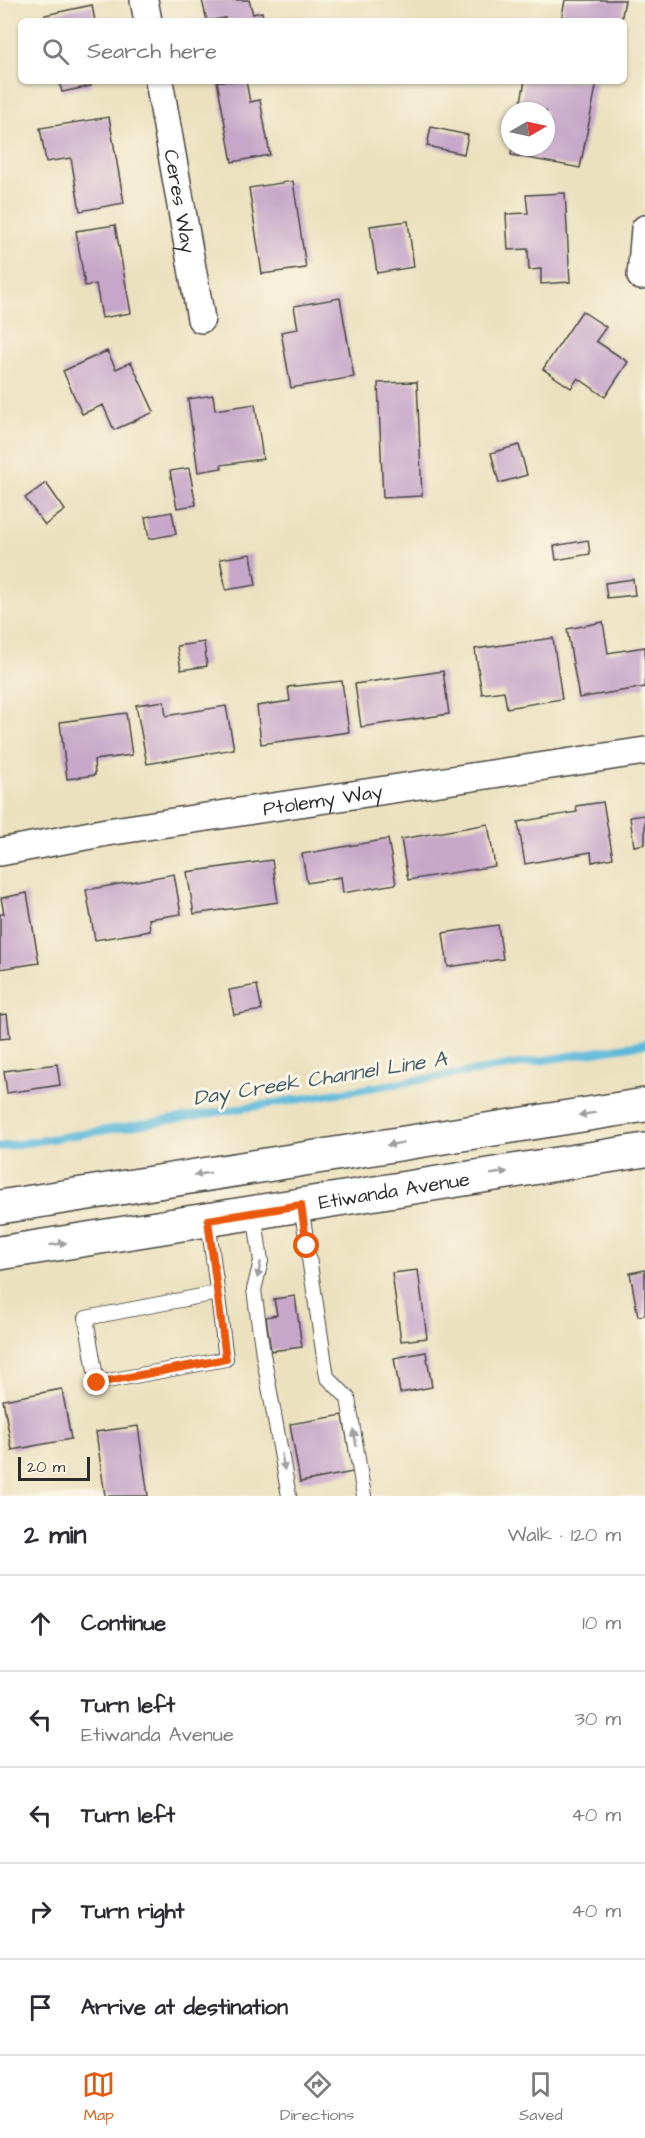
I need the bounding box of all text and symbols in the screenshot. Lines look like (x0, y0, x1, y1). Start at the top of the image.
search box (18, 18, 627, 84)
icon: search (39, 35, 72, 68)
text: Search here (87, 36, 217, 67)
north arrow (501, 102, 555, 156)
street label: Ceres Way (156, 147, 202, 256)
street label: Ptolemy Way (261, 778, 385, 823)
water label: Day Creek Channel Line A (191, 1044, 451, 1114)
one-way arrow (578, 1109, 597, 1118)
one-way arrow (385, 1139, 404, 1148)
street label: Etiwanda Avenue (317, 1165, 472, 1217)
one-way arrow (490, 1169, 509, 1178)
one-way arrow (192, 1170, 211, 1179)
route start (293, 1232, 319, 1258)
one-way arrow (48, 1239, 67, 1248)
one-way arrow (254, 1261, 263, 1280)
route end (83, 1369, 109, 1395)
one-way arrow (350, 1429, 359, 1448)
one-way arrow (279, 1453, 288, 1472)
scale bar (18, 1454, 90, 1482)
text: 20 m (27, 1456, 65, 1478)
text: 2 min (24, 1517, 86, 1553)
text: Walk · 120 m (508, 1521, 621, 1549)
icon: ahead (24, 1607, 57, 1640)
text: Continue (81, 1608, 166, 1639)
text: 10 m (582, 1609, 621, 1637)
text: Turn left (81, 1690, 175, 1721)
icon: left (24, 1703, 57, 1736)
text: 30 m (575, 1705, 621, 1733)
text: Etiwanda Avenue (81, 1721, 234, 1749)
icon: left (24, 1799, 57, 1832)
text: Turn left (81, 1800, 175, 1831)
text: 40 m (571, 1801, 621, 1829)
icon: right (24, 1895, 57, 1928)
text: Turn right (81, 1896, 184, 1927)
text: 40 m (571, 1897, 621, 1925)
icon: arrive (24, 1991, 57, 2024)
text: Arrive at destination (81, 1992, 288, 2023)
tab: Map (82, 2068, 115, 2126)
tab: Directions (280, 2068, 354, 2126)
tab: Saved (519, 2068, 563, 2126)

